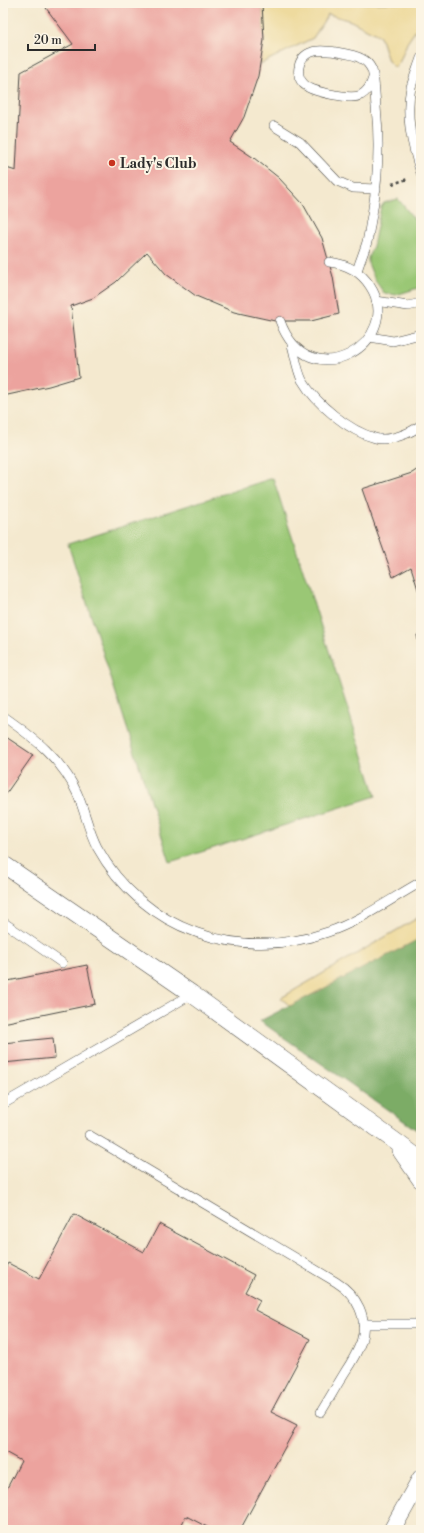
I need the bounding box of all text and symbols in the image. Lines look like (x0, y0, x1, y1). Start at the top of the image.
scale bar (28, 26, 95, 52)
text: 20 m (34, 33, 62, 48)
place label: Lady's Club (120, 155, 197, 173)
marker: Lady's Club (107, 158, 117, 168)

